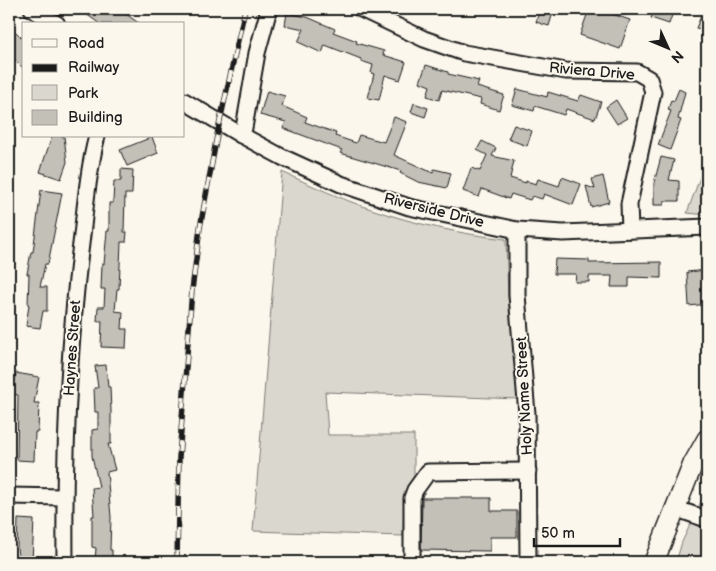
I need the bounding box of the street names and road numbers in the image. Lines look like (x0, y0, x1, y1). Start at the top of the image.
street label: Riviera Drive (548, 58, 636, 85)
street label: Riverside Drive (382, 189, 486, 232)
street label: Haynes Street (60, 299, 85, 397)
street label: Holy Name Street (512, 336, 537, 456)

